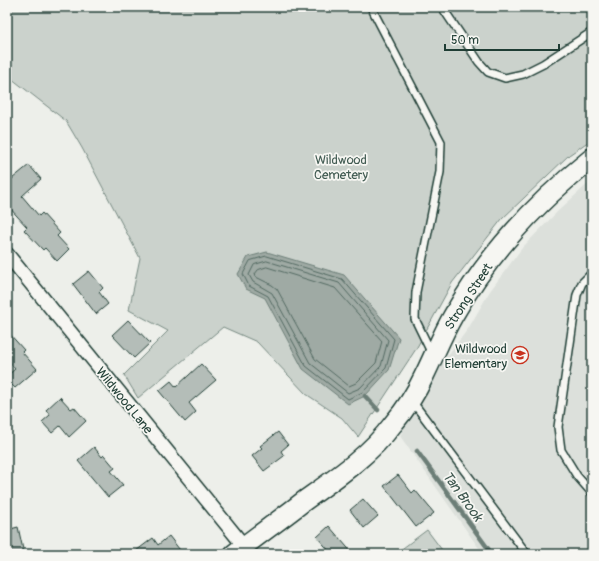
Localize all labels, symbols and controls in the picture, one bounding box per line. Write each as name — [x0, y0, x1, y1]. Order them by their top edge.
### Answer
scale bar — [445, 26, 559, 52]
text: 50 m — [451, 33, 479, 48]
park label: Wildwood Cemetery — [314, 152, 368, 183]
street label: Strong Street — [441, 260, 497, 333]
place label: Wildwood Elementary — [444, 341, 507, 372]
school or university icon: Wildwood Elementary — [510, 345, 530, 365]
street label: Wildwood Lane — [92, 364, 156, 438]
water label: Tan Brook — [439, 468, 487, 525]

